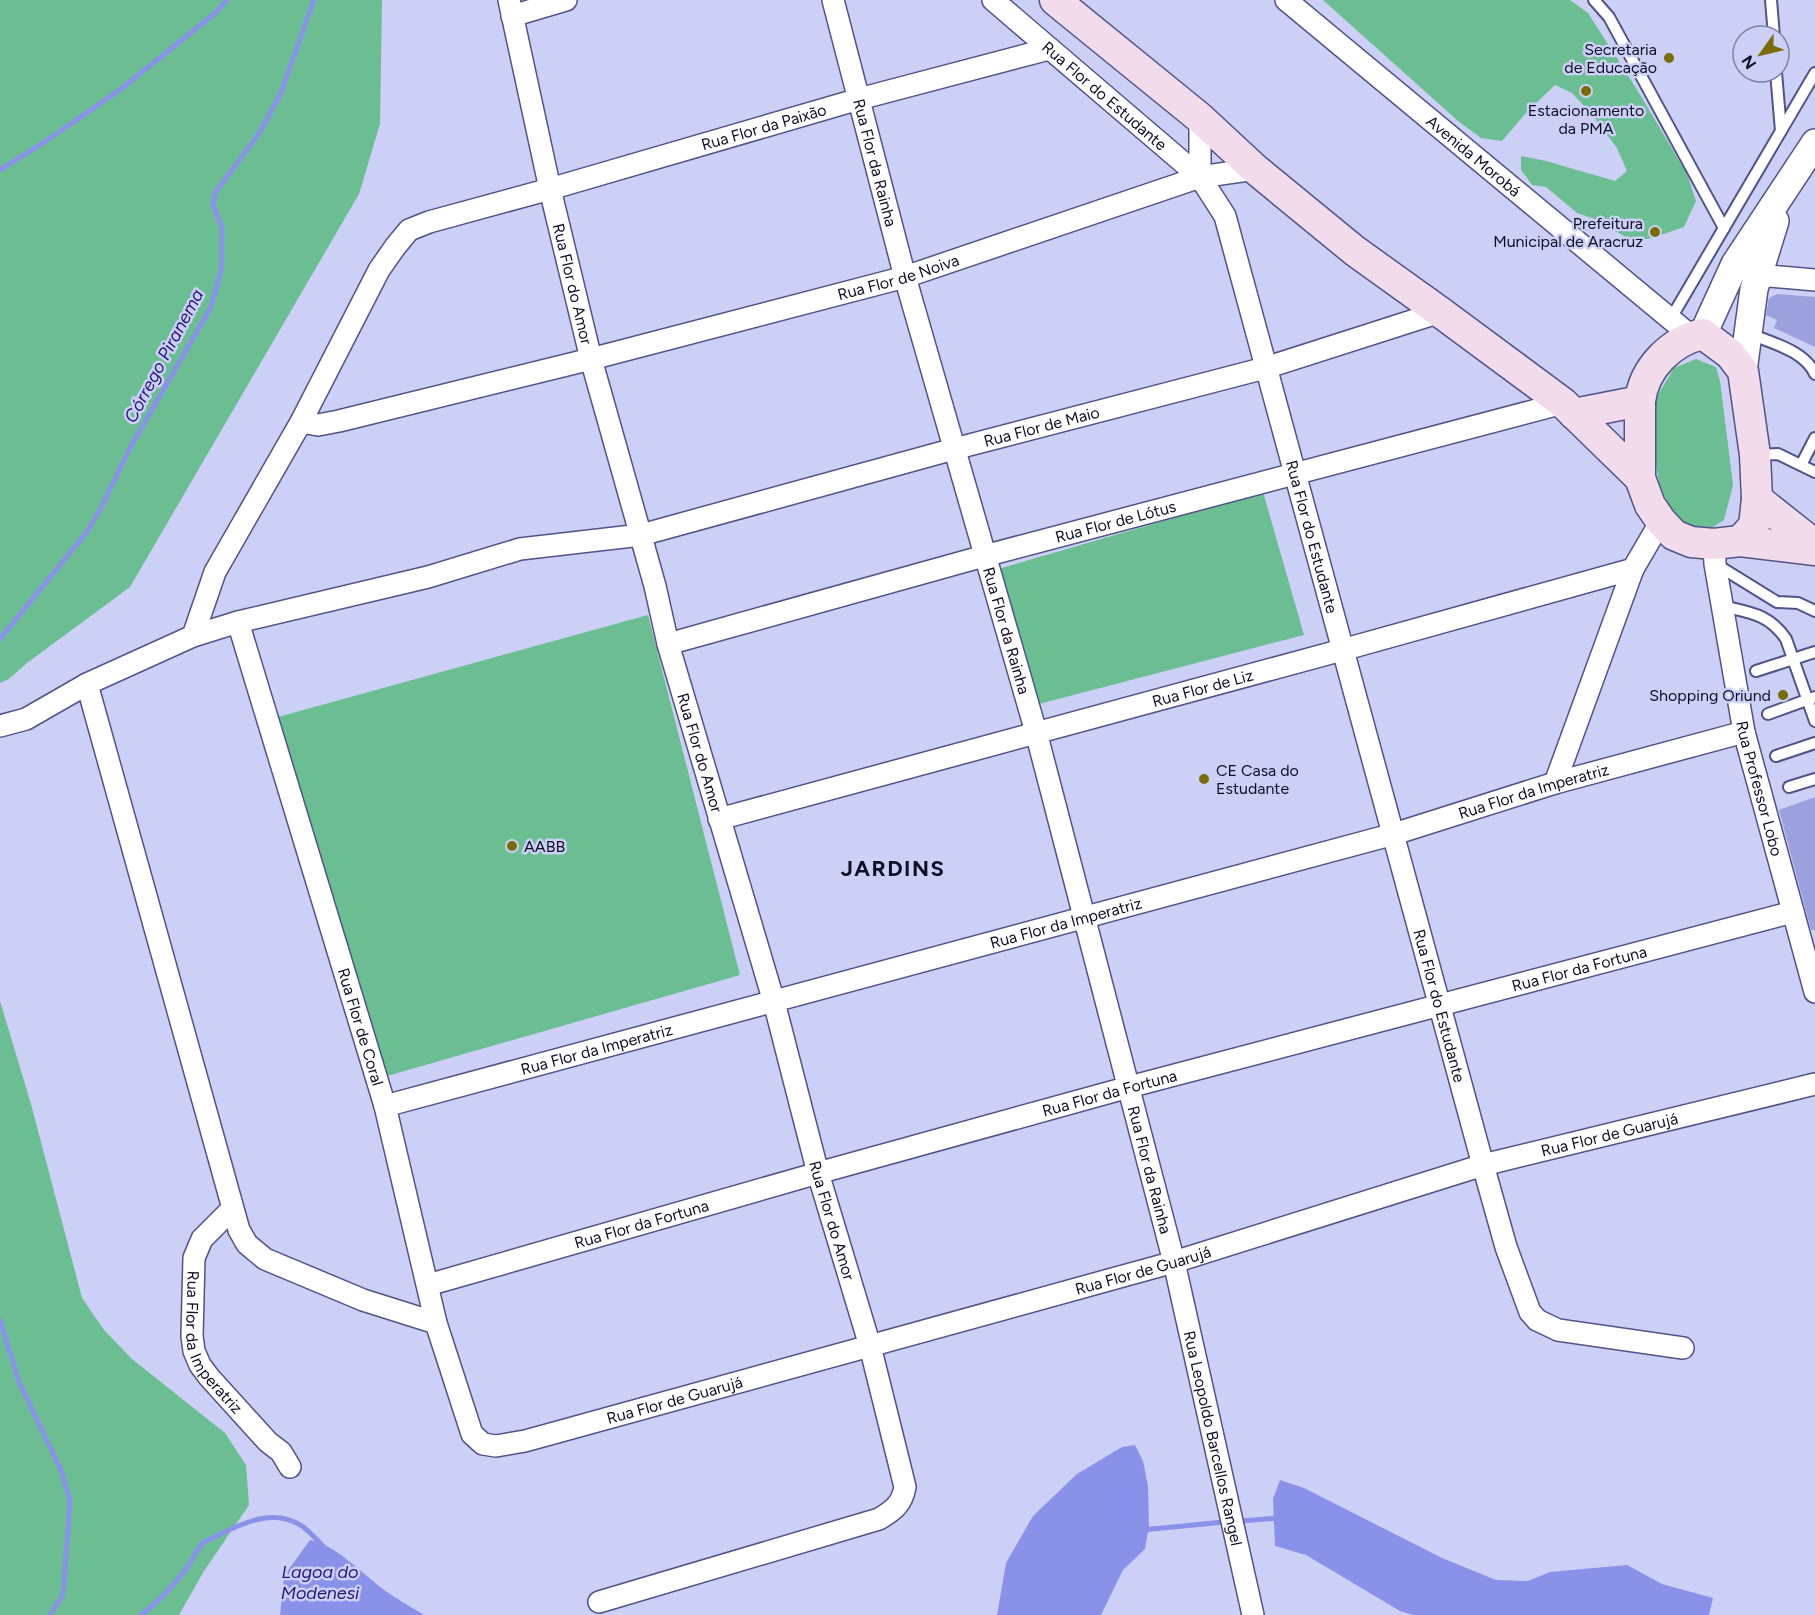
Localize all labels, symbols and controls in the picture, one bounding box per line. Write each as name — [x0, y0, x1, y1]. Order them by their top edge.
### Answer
north arrow — [1731, 24, 1791, 84]
street label: Rua Flor do Estudante — [1038, 37, 1171, 155]
place label: Secretaria de Educação — [1564, 40, 1657, 77]
marker: Secretaria de Educação — [1662, 51, 1676, 65]
text: N — [1738, 52, 1760, 73]
marker: Estacionamento da PMA — [1579, 84, 1593, 98]
street label: Rua Flor da Rainha — [849, 97, 901, 229]
street label: Rua Flor da Paixão — [699, 100, 829, 154]
place label: Estacionamento da PMA — [1528, 101, 1644, 138]
street label: Avenida Morobá — [1422, 112, 1524, 201]
place label: Prefeitura Municipal de Aracruz — [1493, 214, 1643, 251]
street label: Rua Flor do Amor — [549, 222, 596, 347]
marker: Prefeitura Municipal de Aracruz — [1648, 225, 1662, 239]
street label: Rua Flor de Noiva — [835, 250, 961, 304]
water label: Córrego Piranema — [120, 285, 209, 427]
street label: Rua Flor de Maio — [982, 403, 1102, 451]
street label: Rua Flor do Estudante — [1282, 458, 1342, 616]
street label: Rua Flor de Lótus — [1053, 497, 1178, 547]
street label: Rua Flor da Rainha — [979, 565, 1034, 696]
street label: Rua Flor de Liz — [1150, 666, 1255, 711]
place label: Shopping Oriund — [1649, 686, 1771, 705]
marker: Shopping Oriund — [1776, 688, 1790, 702]
street label: Rua Flor do Amor — [673, 691, 727, 816]
street label: Rua Professor Lobo — [1732, 719, 1786, 858]
street label: Rua Flor da Imperatriz — [1456, 760, 1611, 823]
place label: CE Casa do Estudante — [1216, 761, 1299, 798]
marker: CE Casa do Estudante — [1197, 772, 1211, 786]
place label: AABB — [524, 837, 565, 856]
marker: AABB — [505, 839, 519, 853]
district label: JARDINS — [841, 855, 945, 882]
street label: Rua Flor da Imperatriz — [988, 893, 1144, 953]
street label: Rua Flor do Estudante — [1409, 927, 1469, 1085]
street label: Rua Flor da Fortuna — [1510, 942, 1649, 996]
street label: Rua Flor de Coral — [334, 966, 387, 1088]
street label: Rua Flor da Imperatriz — [519, 1020, 675, 1079]
street label: Rua Flor da Fortuna — [1040, 1066, 1179, 1121]
street label: Rua Flor da Rainha — [1124, 1104, 1175, 1236]
street label: Rua Flor de Guarujá — [1539, 1109, 1680, 1161]
street label: Rua Flor do Amor — [805, 1159, 859, 1283]
street label: Rua Flor da Fortuna — [572, 1196, 711, 1253]
street label: Rua Flor de Guarujá — [1073, 1242, 1213, 1299]
street label: Rua Flor da Imperatriz — [182, 1271, 247, 1418]
street label: Rua Leopoldo Barcellos Rangel — [1180, 1329, 1246, 1548]
street label: Rua Flor de Guarujá — [605, 1372, 745, 1428]
water label: Lagoa do Modenesi — [281, 1561, 360, 1604]

